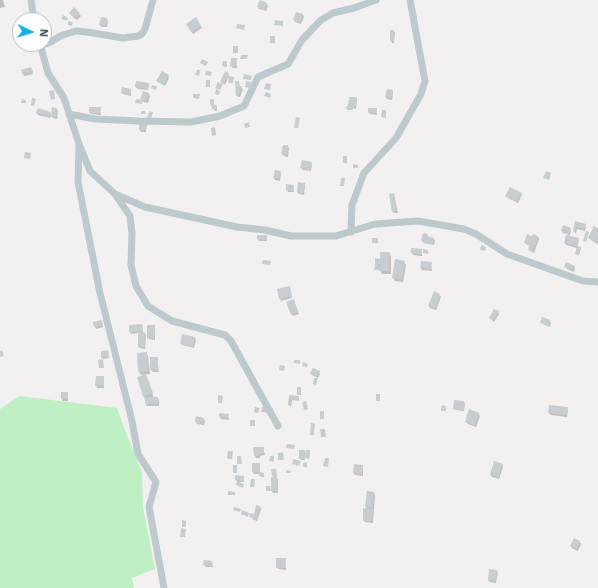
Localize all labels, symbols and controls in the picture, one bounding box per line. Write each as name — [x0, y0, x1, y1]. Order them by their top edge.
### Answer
north arrow — [12, 12, 52, 52]
text: N — [37, 28, 50, 37]

